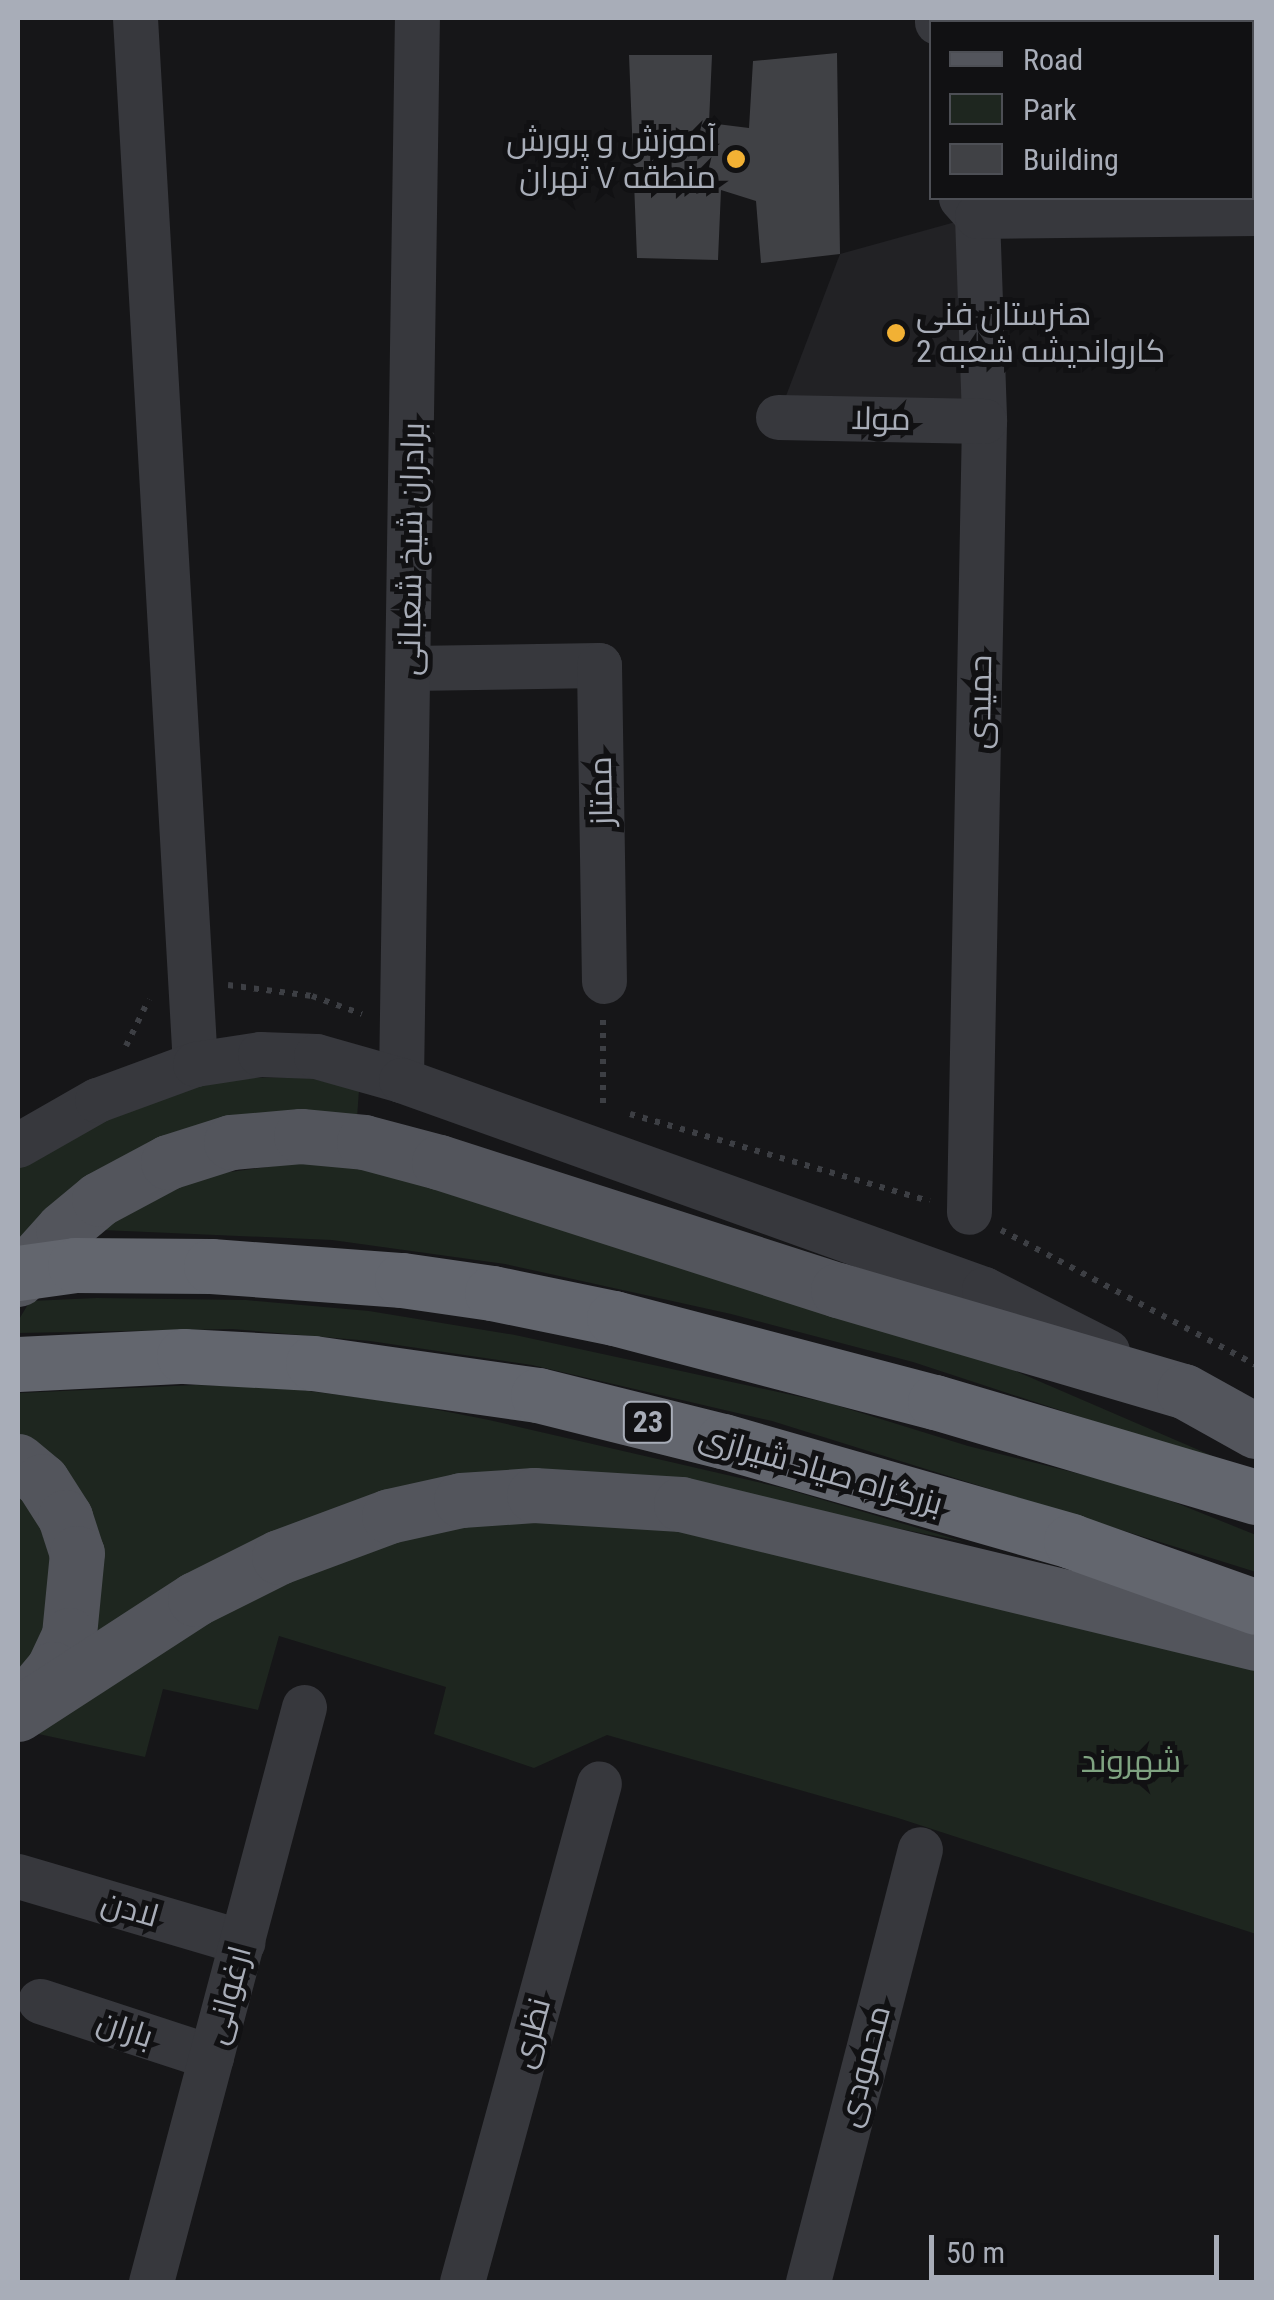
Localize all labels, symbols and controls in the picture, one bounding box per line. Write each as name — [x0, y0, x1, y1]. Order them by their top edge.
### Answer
legend — [929, 20, 1254, 200]
text: Road — [1023, 42, 1083, 77]
text: Park — [1023, 92, 1077, 127]
place label: آموزش و پرورش منطقه ۷ تهران — [506, 122, 716, 197]
text: Building — [1023, 142, 1119, 177]
marker: آموزش و پرورش منطقه ۷ تهران — [725, 148, 747, 170]
place label: هنرستان فنی کارواندیشه شعبه 2 — [916, 296, 1165, 371]
marker: هنرستان فنی کارواندیشه شعبه 2 — [885, 322, 907, 344]
street label: مولا — [851, 399, 911, 439]
street label: برادران شیخ شعبانی — [390, 422, 432, 676]
street label: حمیدی — [960, 654, 1000, 750]
street label: ممتاز — [581, 756, 621, 826]
road number: 23 — [620, 1397, 676, 1447]
street label: بزرگراه صیاد شیرازی — [695, 1417, 947, 1523]
park label: شهروند — [1081, 1742, 1181, 1780]
street label: لادن — [97, 1883, 163, 1935]
street label: ارغوانی — [197, 1942, 259, 2048]
street label: نظری — [503, 1994, 559, 2072]
street label: محمودی — [829, 2001, 899, 2131]
street label: باران — [92, 2002, 158, 2056]
scale bar — [934, 2215, 1224, 2277]
text: 50 m — [946, 2235, 1005, 2270]

